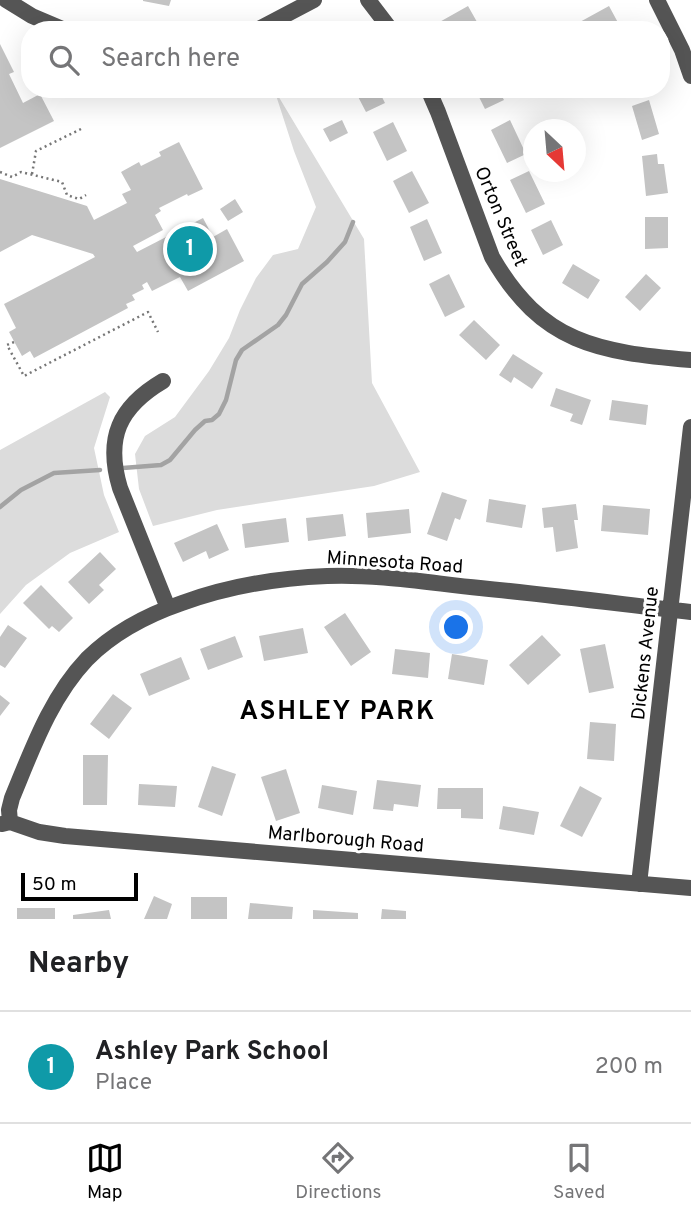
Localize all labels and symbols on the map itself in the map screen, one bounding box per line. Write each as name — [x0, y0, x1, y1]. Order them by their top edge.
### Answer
north arrow — [523, 119, 586, 182]
street label: Orton Street — [468, 163, 532, 271]
pin: 1 — [167, 223, 213, 275]
street label: Minnesota Road — [326, 546, 464, 580]
street label: Dickens Avenue — [627, 585, 665, 721]
your location — [439, 610, 473, 644]
district label: ASHLEY PARK — [239, 696, 437, 729]
street label: Marlborough Road — [267, 821, 425, 859]
scale bar — [21, 870, 138, 902]

